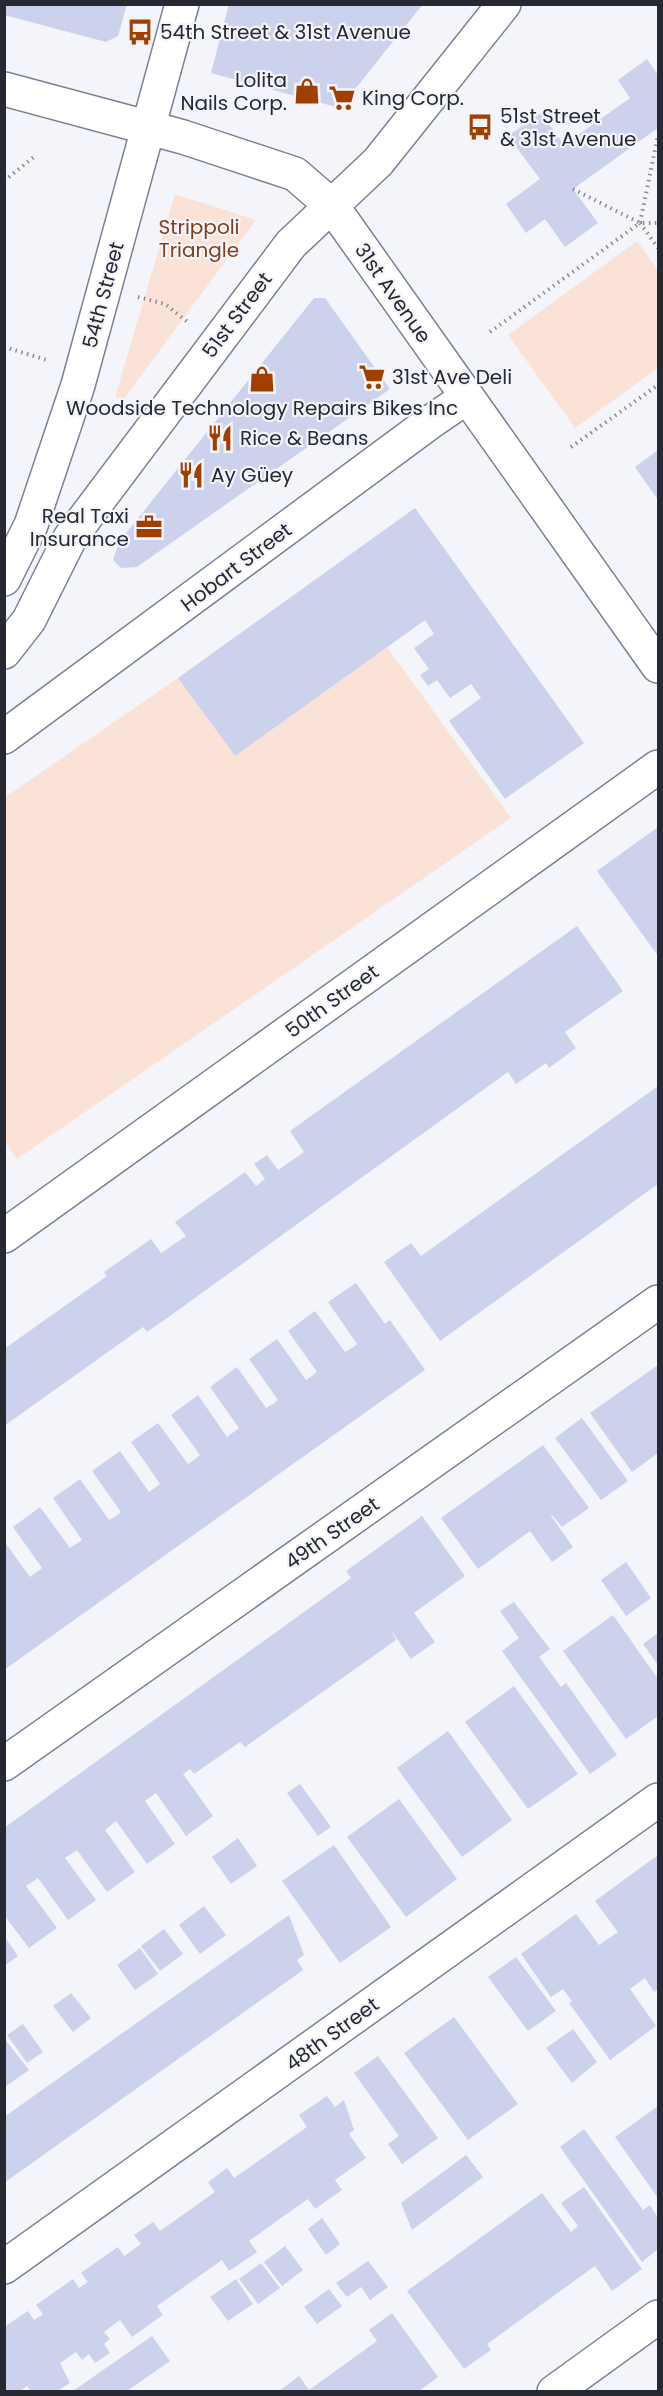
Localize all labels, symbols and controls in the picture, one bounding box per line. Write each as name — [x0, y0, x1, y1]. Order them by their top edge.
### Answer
bus stop icon: 54th Street & 31st Avenue — [125, 17, 155, 47]
place label: 54th Street & 31st Avenue — [160, 18, 411, 46]
place label: Lolita Nails Corp. — [180, 66, 287, 117]
shop icon: Lolita Nails Corp. — [292, 76, 322, 106]
supermarket icon: King Corp. — [327, 83, 357, 113]
place label: King Corp. — [362, 84, 464, 112]
place label: 51st Street & 31st Avenue — [500, 102, 636, 153]
bus stop icon: 51st Street & 31st Avenue — [465, 112, 495, 142]
park label: Strippoli Triangle — [158, 213, 240, 264]
street label: 31st Avenue — [348, 237, 438, 349]
street label: 54th Street — [75, 239, 131, 351]
street label: 51st Street — [196, 266, 278, 364]
supermarket icon: 31st Ave Deli — [357, 362, 387, 392]
place label: 31st Ave Deli — [392, 363, 512, 391]
shop icon: Woodside Technology Repairs Bikes Inc — [247, 364, 277, 394]
place label: Woodside Technology Repairs Bikes Inc — [66, 394, 458, 422]
restaurant icon: Rice & Beans — [205, 423, 235, 453]
place label: Rice & Beans — [240, 424, 369, 452]
restaurant icon: Ay Güey — [176, 460, 206, 490]
place label: Ay Güey — [211, 461, 293, 489]
place label: Real Taxi Insurance — [30, 502, 129, 553]
office icon: Real Taxi Insurance — [134, 512, 164, 542]
street label: Hobart Street — [175, 516, 297, 618]
street label: 50th Street — [280, 958, 384, 1044]
street label: 49th Street — [279, 1490, 385, 1576]
street label: 48th Street — [280, 1991, 384, 2077]

